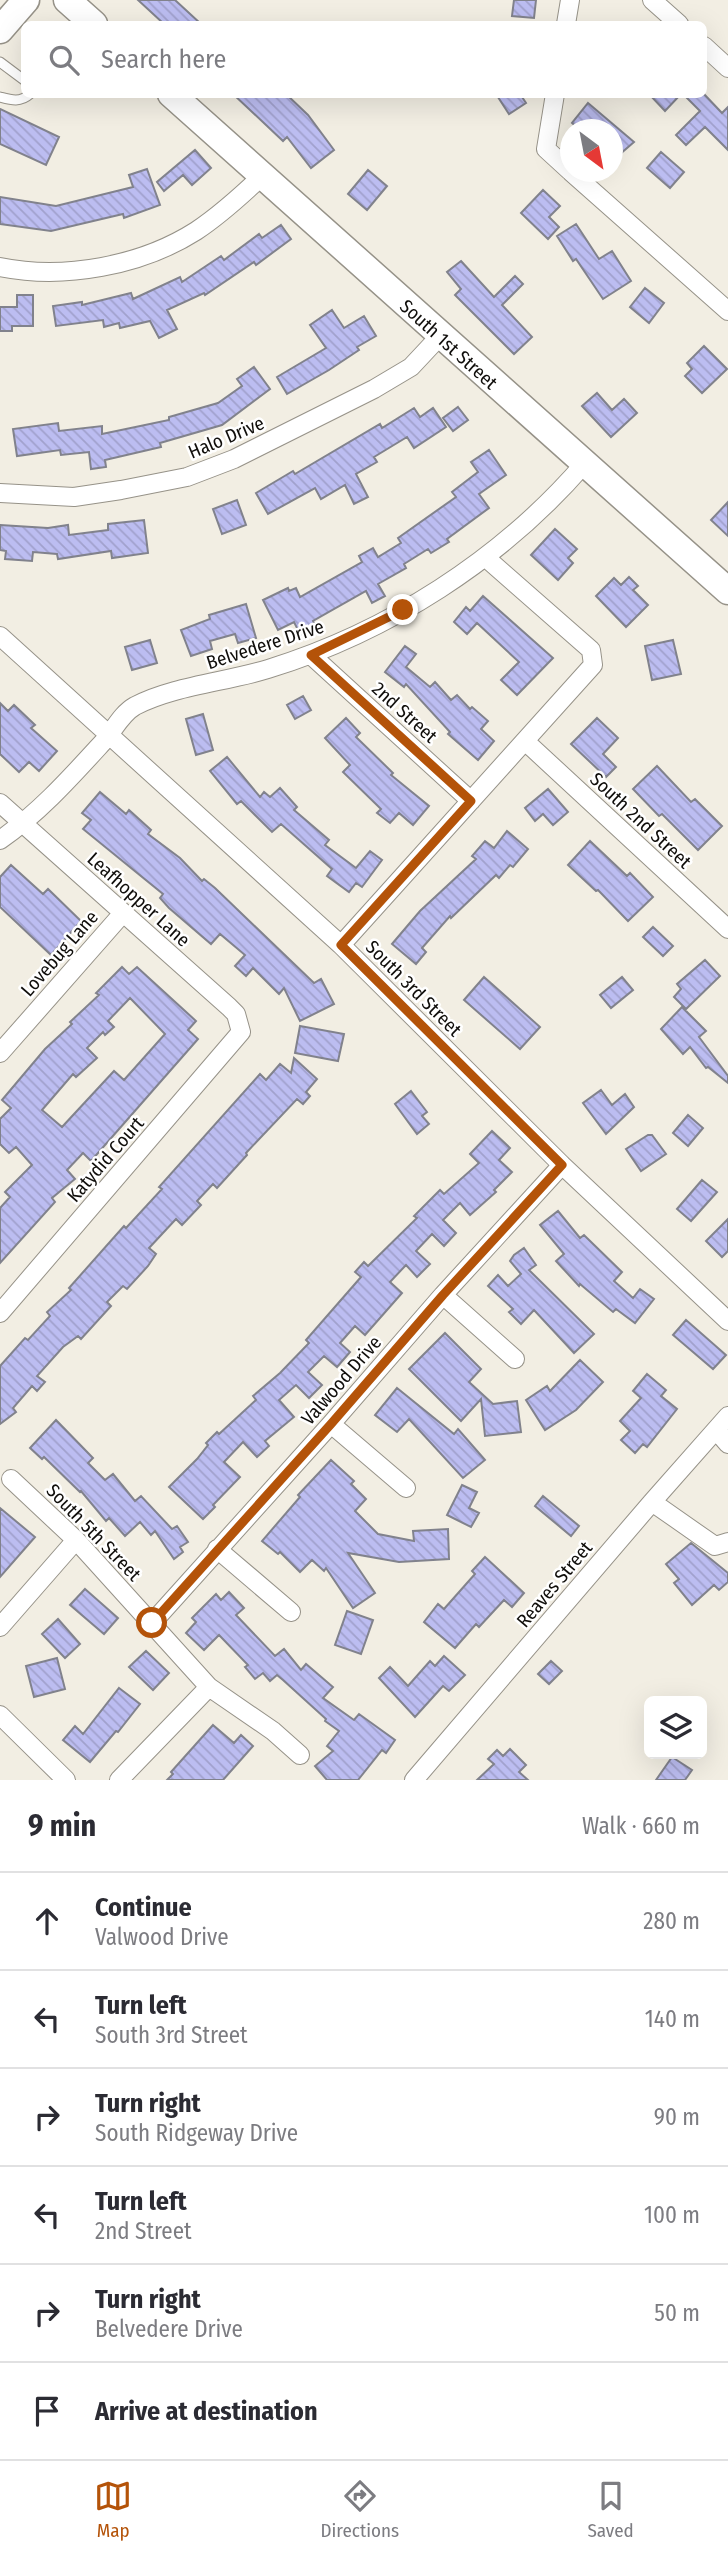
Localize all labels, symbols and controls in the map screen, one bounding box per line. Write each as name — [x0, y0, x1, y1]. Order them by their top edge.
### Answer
search box — [21, 21, 707, 98]
icon: search — [45, 41, 83, 79]
text: Search here — [101, 44, 226, 75]
north arrow — [560, 119, 623, 182]
street label: South 1st Street — [395, 295, 503, 395]
street label: Halo Drive — [185, 411, 268, 464]
route end — [387, 594, 418, 625]
street label: Belvedere Drive — [204, 615, 327, 674]
street label: 2nd Street — [367, 677, 443, 748]
street label: South 2nd Street — [585, 768, 697, 874]
street label: Leafhopper Lane — [83, 847, 195, 951]
street label: Lovebug Lane — [16, 906, 103, 1001]
street label: South 3rd Street — [361, 936, 467, 1042]
street label: Katydid Court — [62, 1111, 149, 1207]
street label: Valwood Drive — [296, 1331, 386, 1430]
street label: South 5th Street — [42, 1479, 146, 1586]
street label: Reaves Street — [512, 1536, 598, 1632]
route start — [136, 1607, 167, 1638]
map controls — [644, 1696, 707, 1759]
button: layers — [644, 1696, 707, 1759]
text: 9 min — [28, 1808, 96, 1844]
text: Walk · 660 m — [582, 1812, 700, 1840]
text: Continue — [95, 1892, 192, 1923]
icon: ahead — [28, 1902, 66, 1940]
text: 280 m — [643, 1907, 700, 1935]
text: Valwood Drive — [95, 1923, 229, 1951]
text: Turn left — [95, 1990, 187, 2021]
icon: left — [28, 2000, 66, 2038]
text: 140 m — [645, 2005, 700, 2033]
text: South 3rd Street — [95, 2021, 248, 2049]
text: Turn right — [95, 2088, 201, 2119]
icon: right — [28, 2098, 66, 2136]
text: 90 m — [654, 2103, 700, 2131]
text: South Ridgeway Drive — [95, 2119, 298, 2147]
text: Turn left — [95, 2186, 187, 2217]
icon: left — [28, 2196, 66, 2234]
text: 100 m — [644, 2201, 700, 2229]
text: 2nd Street — [95, 2217, 192, 2245]
text: Turn right — [95, 2284, 201, 2315]
icon: right — [28, 2294, 66, 2332]
text: 50 m — [654, 2299, 700, 2327]
text: Belvedere Drive — [95, 2315, 243, 2343]
icon: arrive — [28, 2392, 66, 2430]
text: Arrive at destination — [95, 2396, 318, 2427]
tab: Map — [94, 2477, 132, 2542]
tab: Directions — [320, 2477, 399, 2542]
tab: Saved — [587, 2477, 634, 2542]

